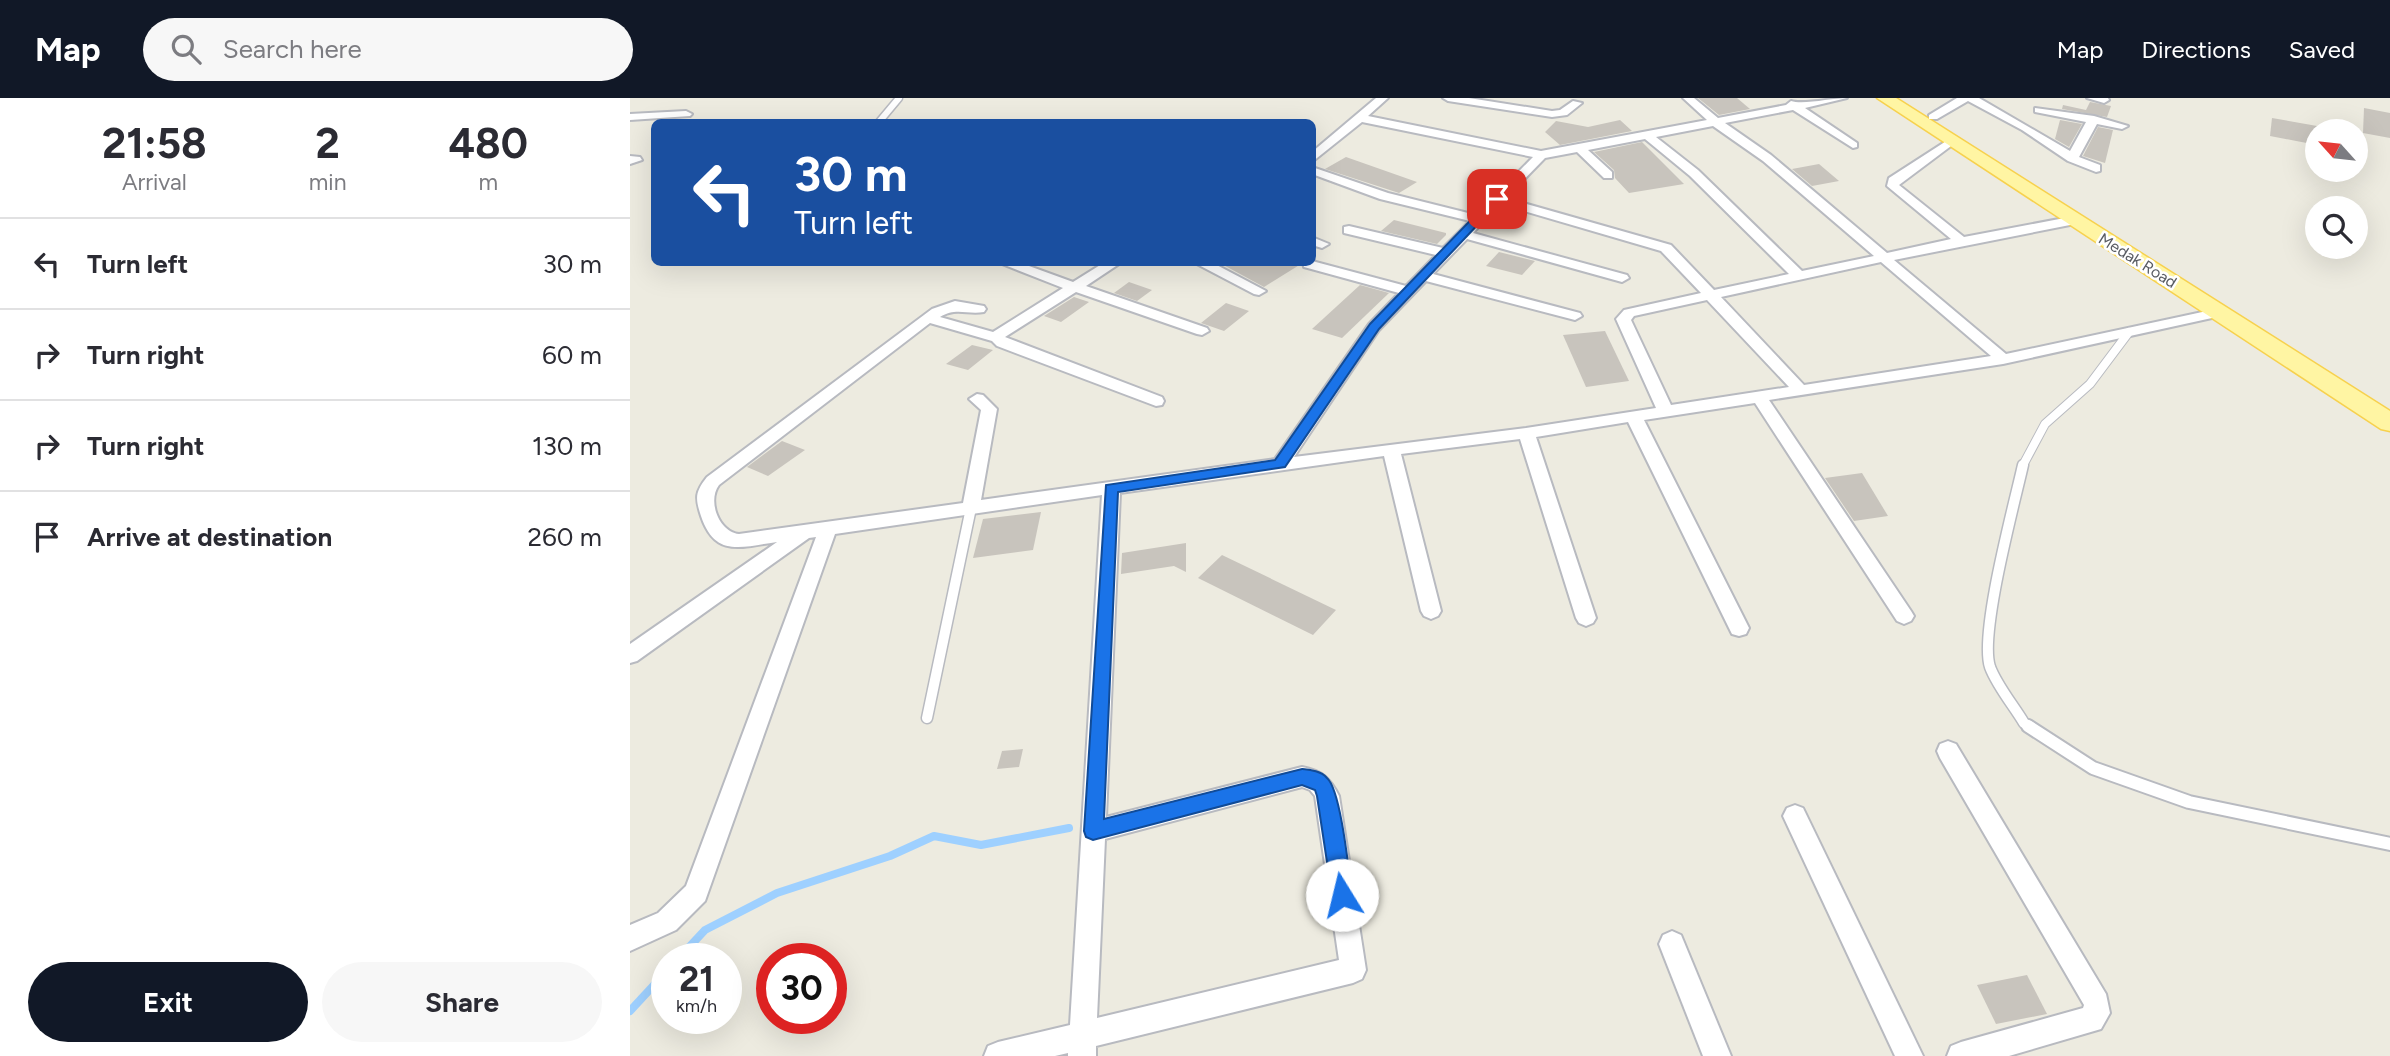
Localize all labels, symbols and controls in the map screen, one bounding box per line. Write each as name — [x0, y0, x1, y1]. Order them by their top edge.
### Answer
search box — [143, 18, 633, 81]
text: Map — [35, 30, 101, 69]
icon: search — [167, 30, 205, 68]
text: Search here — [223, 33, 362, 65]
text: Map — [2057, 35, 2103, 64]
text: Directions — [2141, 35, 2251, 64]
text: Saved — [2289, 35, 2355, 64]
text: 21:58 — [102, 118, 207, 169]
text: 2 — [315, 118, 340, 169]
text: 480 — [449, 118, 528, 169]
north arrow — [2305, 119, 2368, 182]
map controls — [2305, 119, 2368, 259]
text: 30 m — [794, 144, 907, 203]
icon: left — [679, 147, 770, 238]
text: Arrival — [122, 168, 187, 196]
text: min — [309, 168, 347, 196]
text: m — [478, 168, 498, 196]
pin — [1467, 169, 1527, 229]
icon: arrive — [1478, 180, 1516, 218]
button: search — [2305, 196, 2368, 259]
text: Turn left — [794, 204, 913, 242]
street label: Medak Road — [2095, 229, 2180, 292]
icon: left — [28, 245, 66, 283]
text: Turn left — [87, 248, 188, 280]
text: 30 m — [543, 248, 602, 280]
icon: right — [28, 336, 66, 374]
text: Turn right — [87, 339, 204, 371]
text: 60 m — [542, 339, 602, 371]
icon: right — [28, 427, 66, 465]
text: Turn right — [87, 430, 204, 462]
text: 130 m — [532, 430, 602, 462]
icon: arrive — [28, 518, 66, 556]
text: Arrive at destination — [87, 521, 332, 553]
text: 260 m — [528, 521, 602, 553]
position arrow — [1305, 858, 1379, 932]
speed limit sign: 30 — [756, 943, 847, 1034]
text: 21 — [679, 958, 714, 1000]
button: Exit — [28, 962, 308, 1042]
button: Share — [322, 962, 602, 1042]
text: km/h — [676, 995, 717, 1017]

